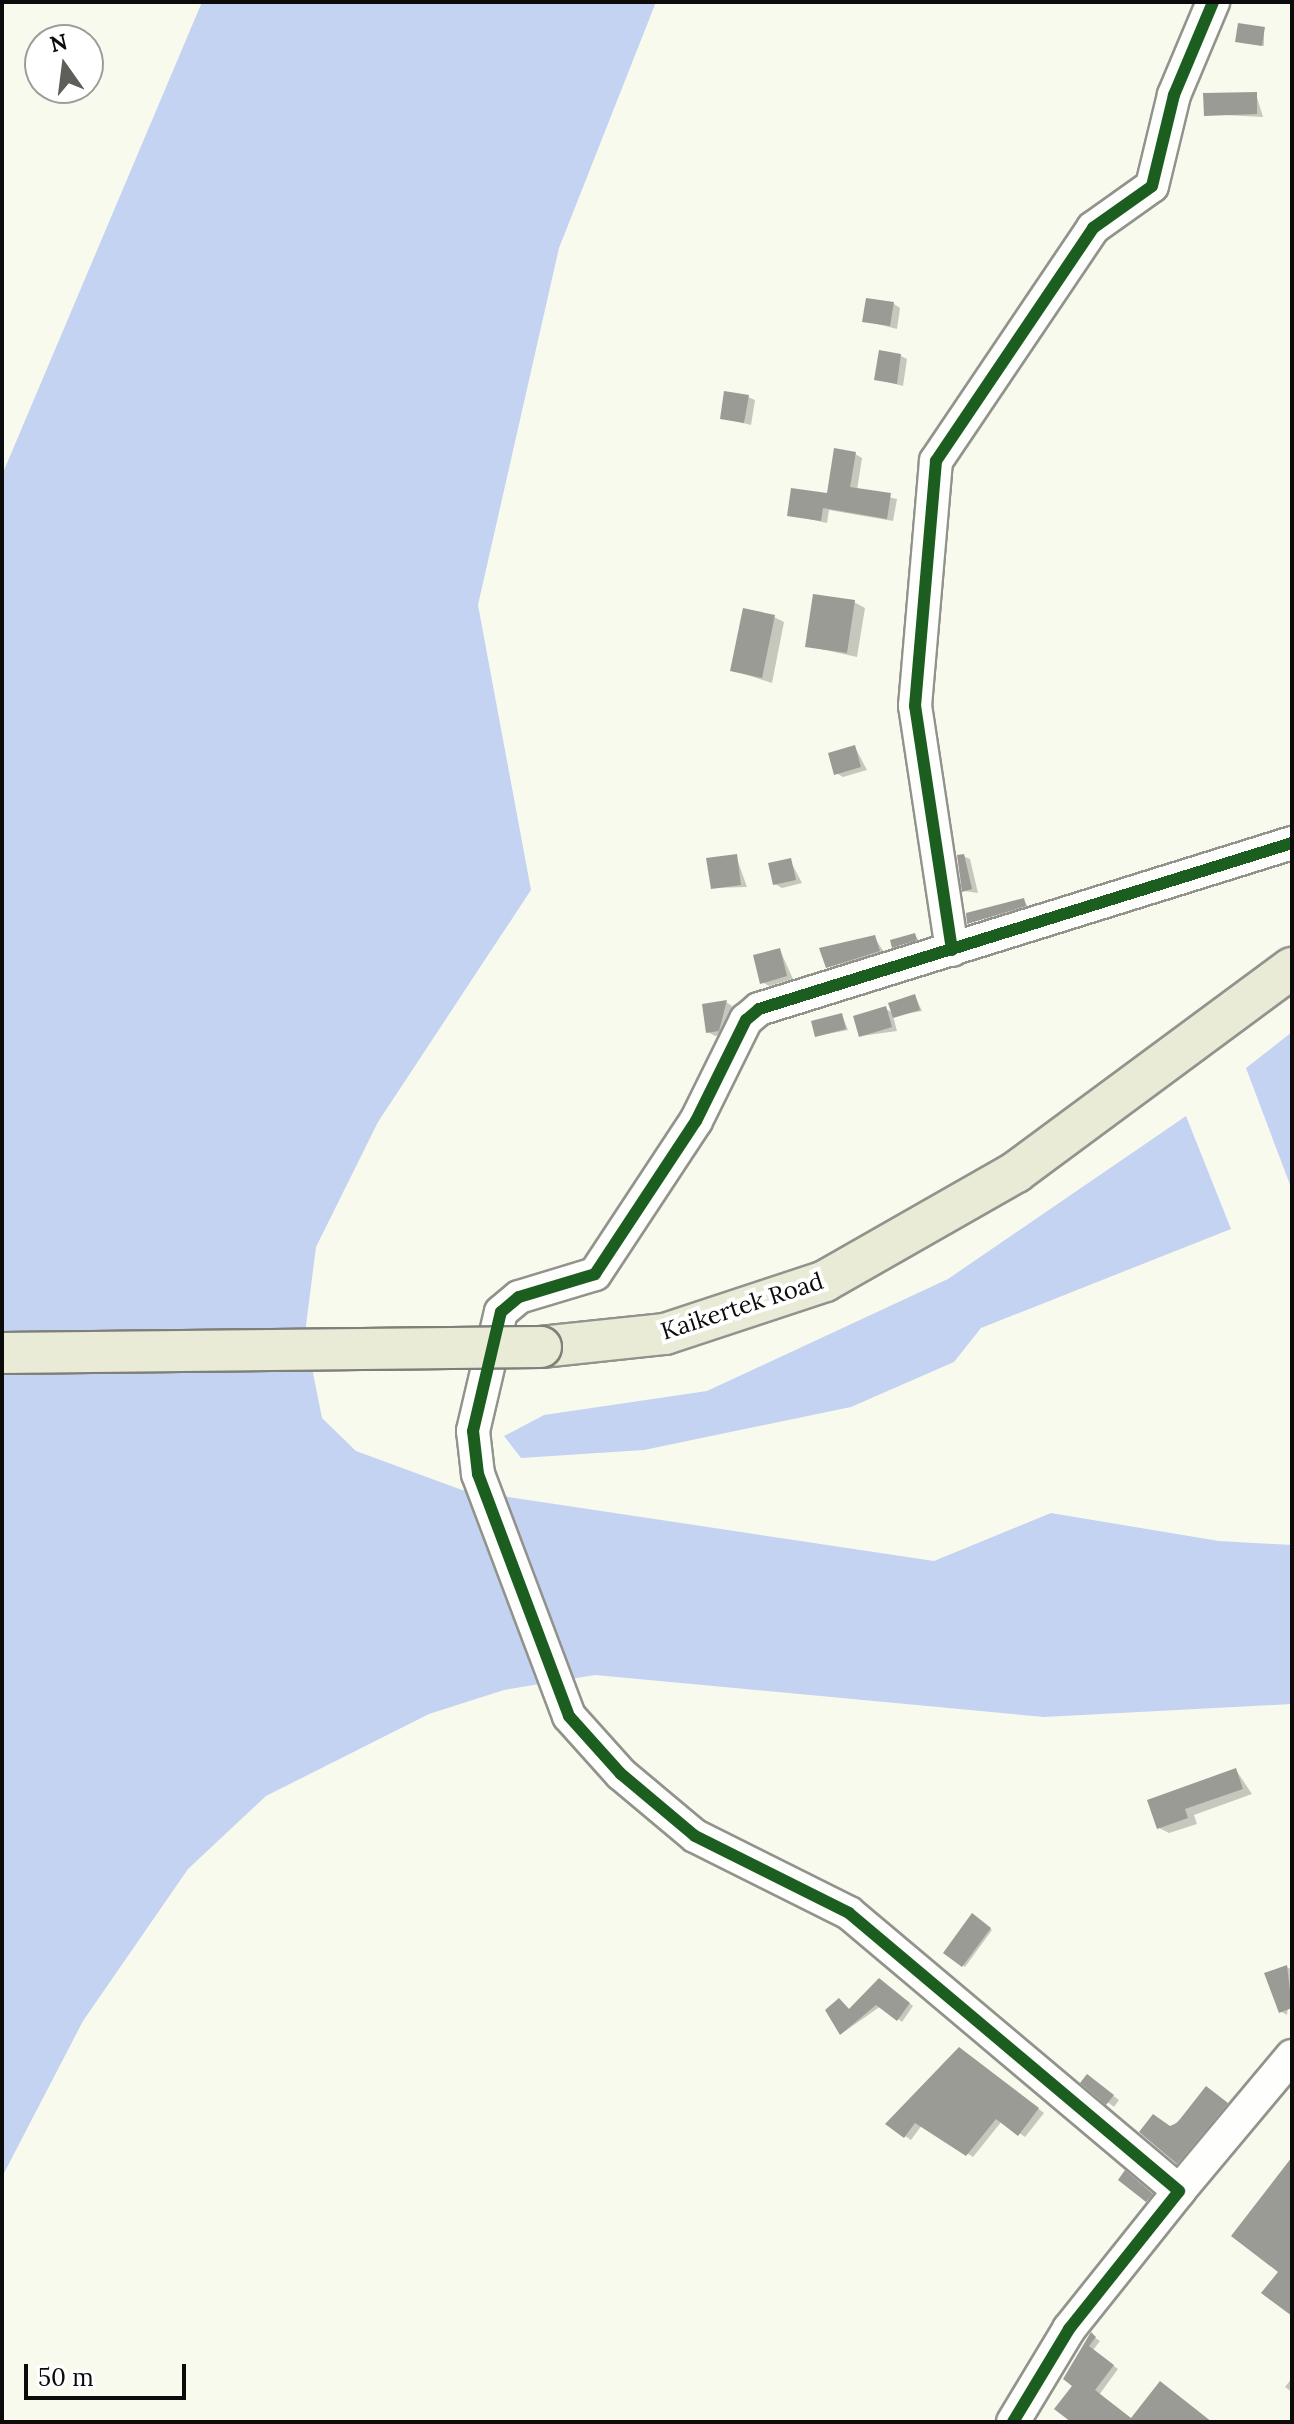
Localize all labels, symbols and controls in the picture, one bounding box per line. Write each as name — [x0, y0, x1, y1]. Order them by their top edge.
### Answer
north arrow — [24, 24, 104, 104]
text: N — [47, 27, 70, 58]
street label: Kaikertek Road — [657, 1266, 827, 1346]
scale bar — [28, 2348, 190, 2398]
text: 50 m — [38, 2362, 94, 2393]

